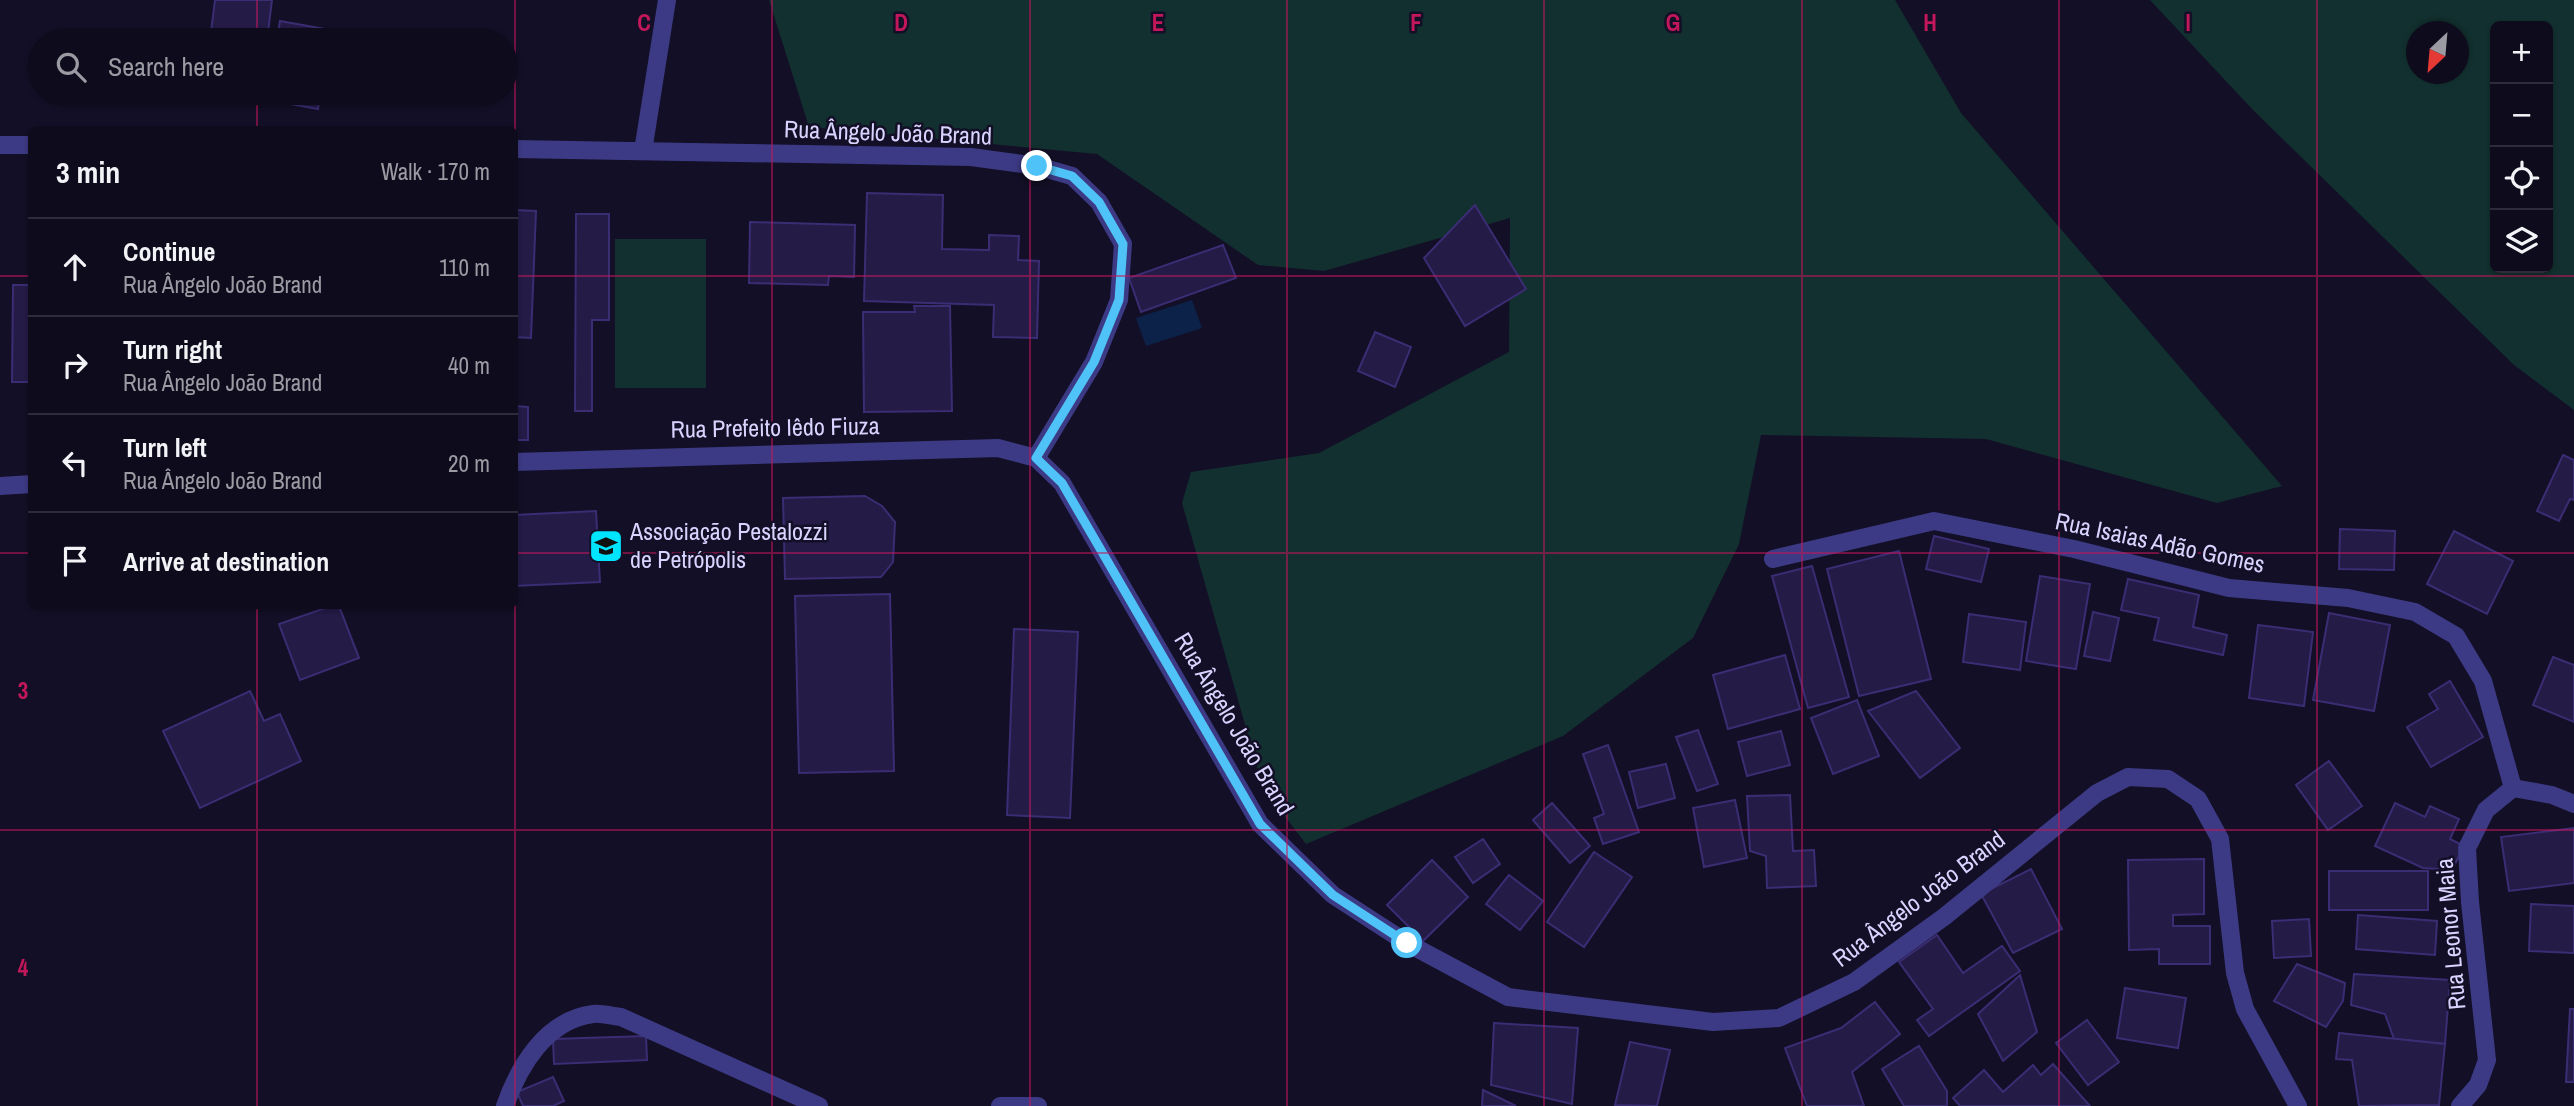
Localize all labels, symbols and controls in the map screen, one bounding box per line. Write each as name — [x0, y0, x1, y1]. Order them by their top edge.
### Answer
text: C — [637, 7, 651, 38]
text: D — [894, 7, 908, 38]
text: E — [1152, 7, 1164, 38]
text: F — [1410, 7, 1422, 38]
text: G — [1666, 7, 1680, 38]
text: H — [1923, 7, 1937, 38]
text: I — [2185, 7, 2191, 38]
north arrow — [2406, 21, 2469, 84]
map controls — [2490, 21, 2553, 273]
button: + — [2490, 21, 2553, 84]
search box — [28, 28, 518, 105]
icon: search — [52, 48, 90, 86]
text: Search here — [108, 49, 224, 84]
button: − — [2490, 84, 2553, 147]
street label: Rua Ângelo João Brand — [784, 112, 992, 152]
button: locate — [2490, 147, 2553, 210]
route end — [1021, 150, 1052, 181]
text: 3 min — [56, 152, 120, 192]
text: Walk · 170 m — [381, 156, 490, 187]
button: layers — [2490, 210, 2553, 273]
text: Continue — [123, 234, 215, 269]
icon: ahead — [56, 248, 94, 286]
text: 110 m — [439, 252, 490, 283]
text: Rua Ângelo João Brand — [123, 269, 322, 300]
text: Turn right — [123, 332, 222, 367]
icon: right — [56, 346, 94, 384]
text: 40 m — [448, 350, 490, 381]
text: Rua Ângelo João Brand — [123, 367, 322, 398]
street label: Rua Prefeito Iêdo Fiuza — [670, 409, 880, 445]
text: Turn left — [123, 430, 207, 465]
icon: left — [56, 444, 94, 482]
text: 20 m — [448, 448, 490, 479]
text: Rua Ângelo João Brand — [123, 465, 322, 496]
street label: Rua Isaias Adão Gomes — [2053, 504, 2268, 580]
place label: Associação Pestalozzi de Petrópolis — [629, 515, 828, 575]
school or university icon: Associação Pestalozzi de Petrópolis — [587, 527, 625, 565]
icon: arrive — [56, 542, 94, 580]
text: Arrive at destination — [123, 544, 329, 579]
street label: Rua Ângelo João Brand — [1168, 626, 1302, 821]
text: 3 — [18, 675, 28, 706]
street label: Rua Ângelo João Brand — [1826, 823, 2011, 974]
street label: Rua Leonor Maia — [2427, 857, 2473, 1011]
route start — [1391, 927, 1422, 958]
text: 4 — [18, 952, 29, 983]

